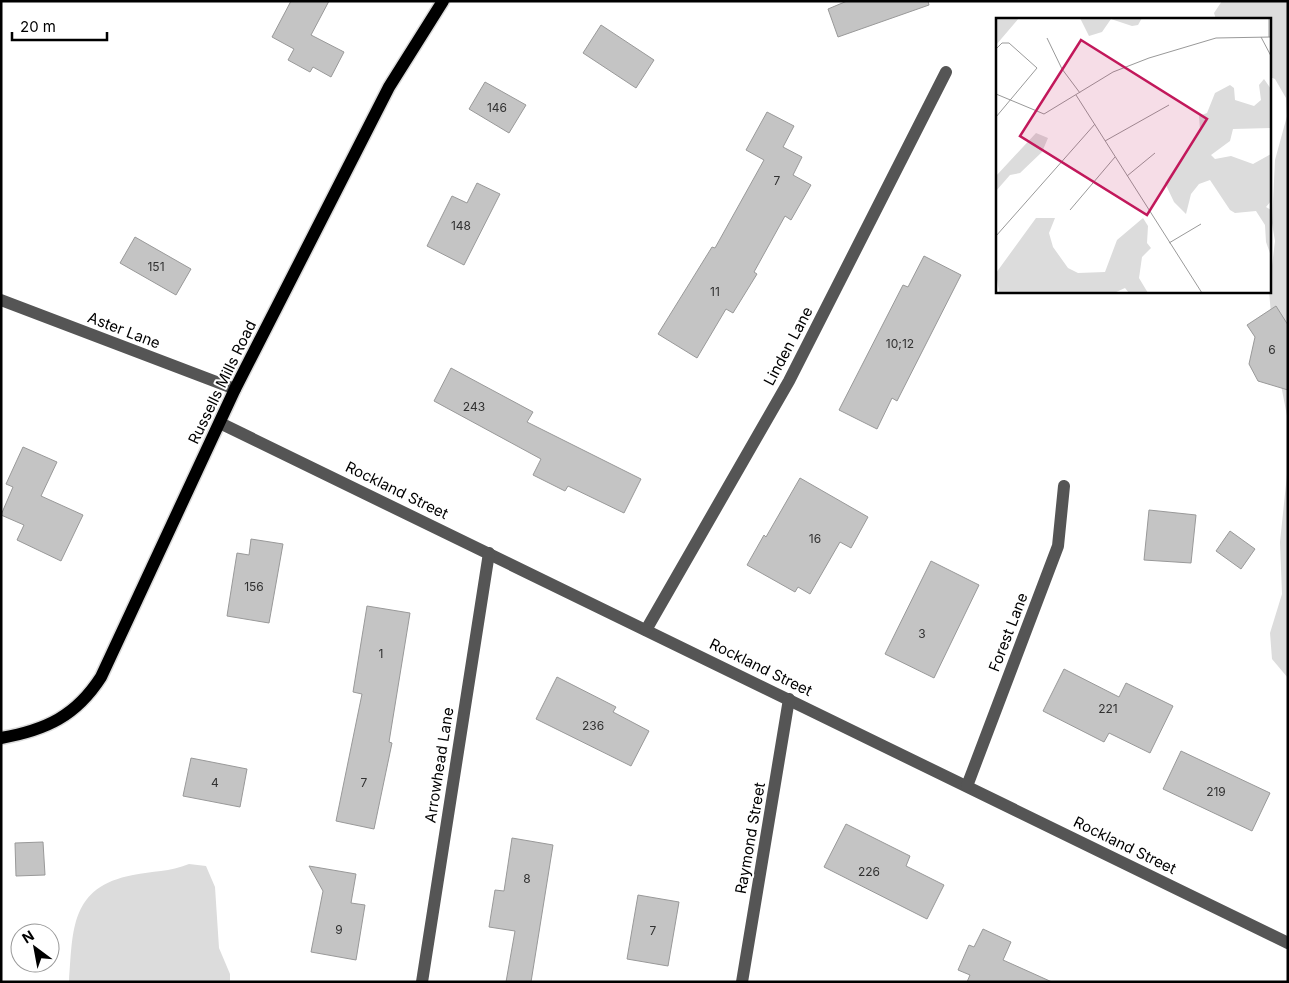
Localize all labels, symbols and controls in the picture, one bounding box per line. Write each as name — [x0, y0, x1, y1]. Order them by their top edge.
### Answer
scale bar — [12, 10, 108, 42]
text: 20 m — [20, 17, 56, 36]
inset map — [996, 18, 1272, 292]
house number: 146 — [487, 100, 507, 115]
house number: 7 — [774, 173, 781, 188]
house number: 148 — [451, 218, 471, 233]
house number: 151 — [147, 259, 165, 274]
house number: 11 — [710, 284, 720, 299]
street label: Linden Lane — [759, 303, 817, 389]
street label: Aster Lane — [85, 307, 163, 353]
street label: Russells Mills Road — [184, 317, 260, 447]
house number: 10;12 — [886, 336, 914, 351]
house number: 6 — [1268, 342, 1276, 357]
house number: 243 — [463, 399, 485, 414]
street label: Rockland Street — [343, 457, 452, 523]
house number: 16 — [809, 531, 821, 546]
house number: 156 — [244, 579, 264, 594]
street label: Forest Lane — [984, 590, 1032, 674]
house number: 3 — [918, 626, 926, 641]
street label: Rockland Street — [707, 634, 816, 700]
house number: 1 — [379, 646, 383, 661]
house number: 221 — [1098, 701, 1118, 716]
street label: Arrowhead Lane — [420, 706, 458, 824]
house number: 236 — [582, 718, 604, 733]
house number: 4 — [211, 775, 219, 790]
house number: 7 — [361, 775, 368, 790]
street label: Raymond Street — [731, 781, 769, 895]
house number: 219 — [1206, 784, 1226, 799]
street label: Rockland Street — [1071, 812, 1180, 878]
house number: 226 — [858, 864, 880, 879]
house number: 8 — [523, 871, 531, 886]
house number: 9 — [335, 922, 343, 937]
north arrow — [10, 923, 60, 973]
house number: 7 — [650, 923, 657, 938]
text: N — [19, 927, 37, 947]

